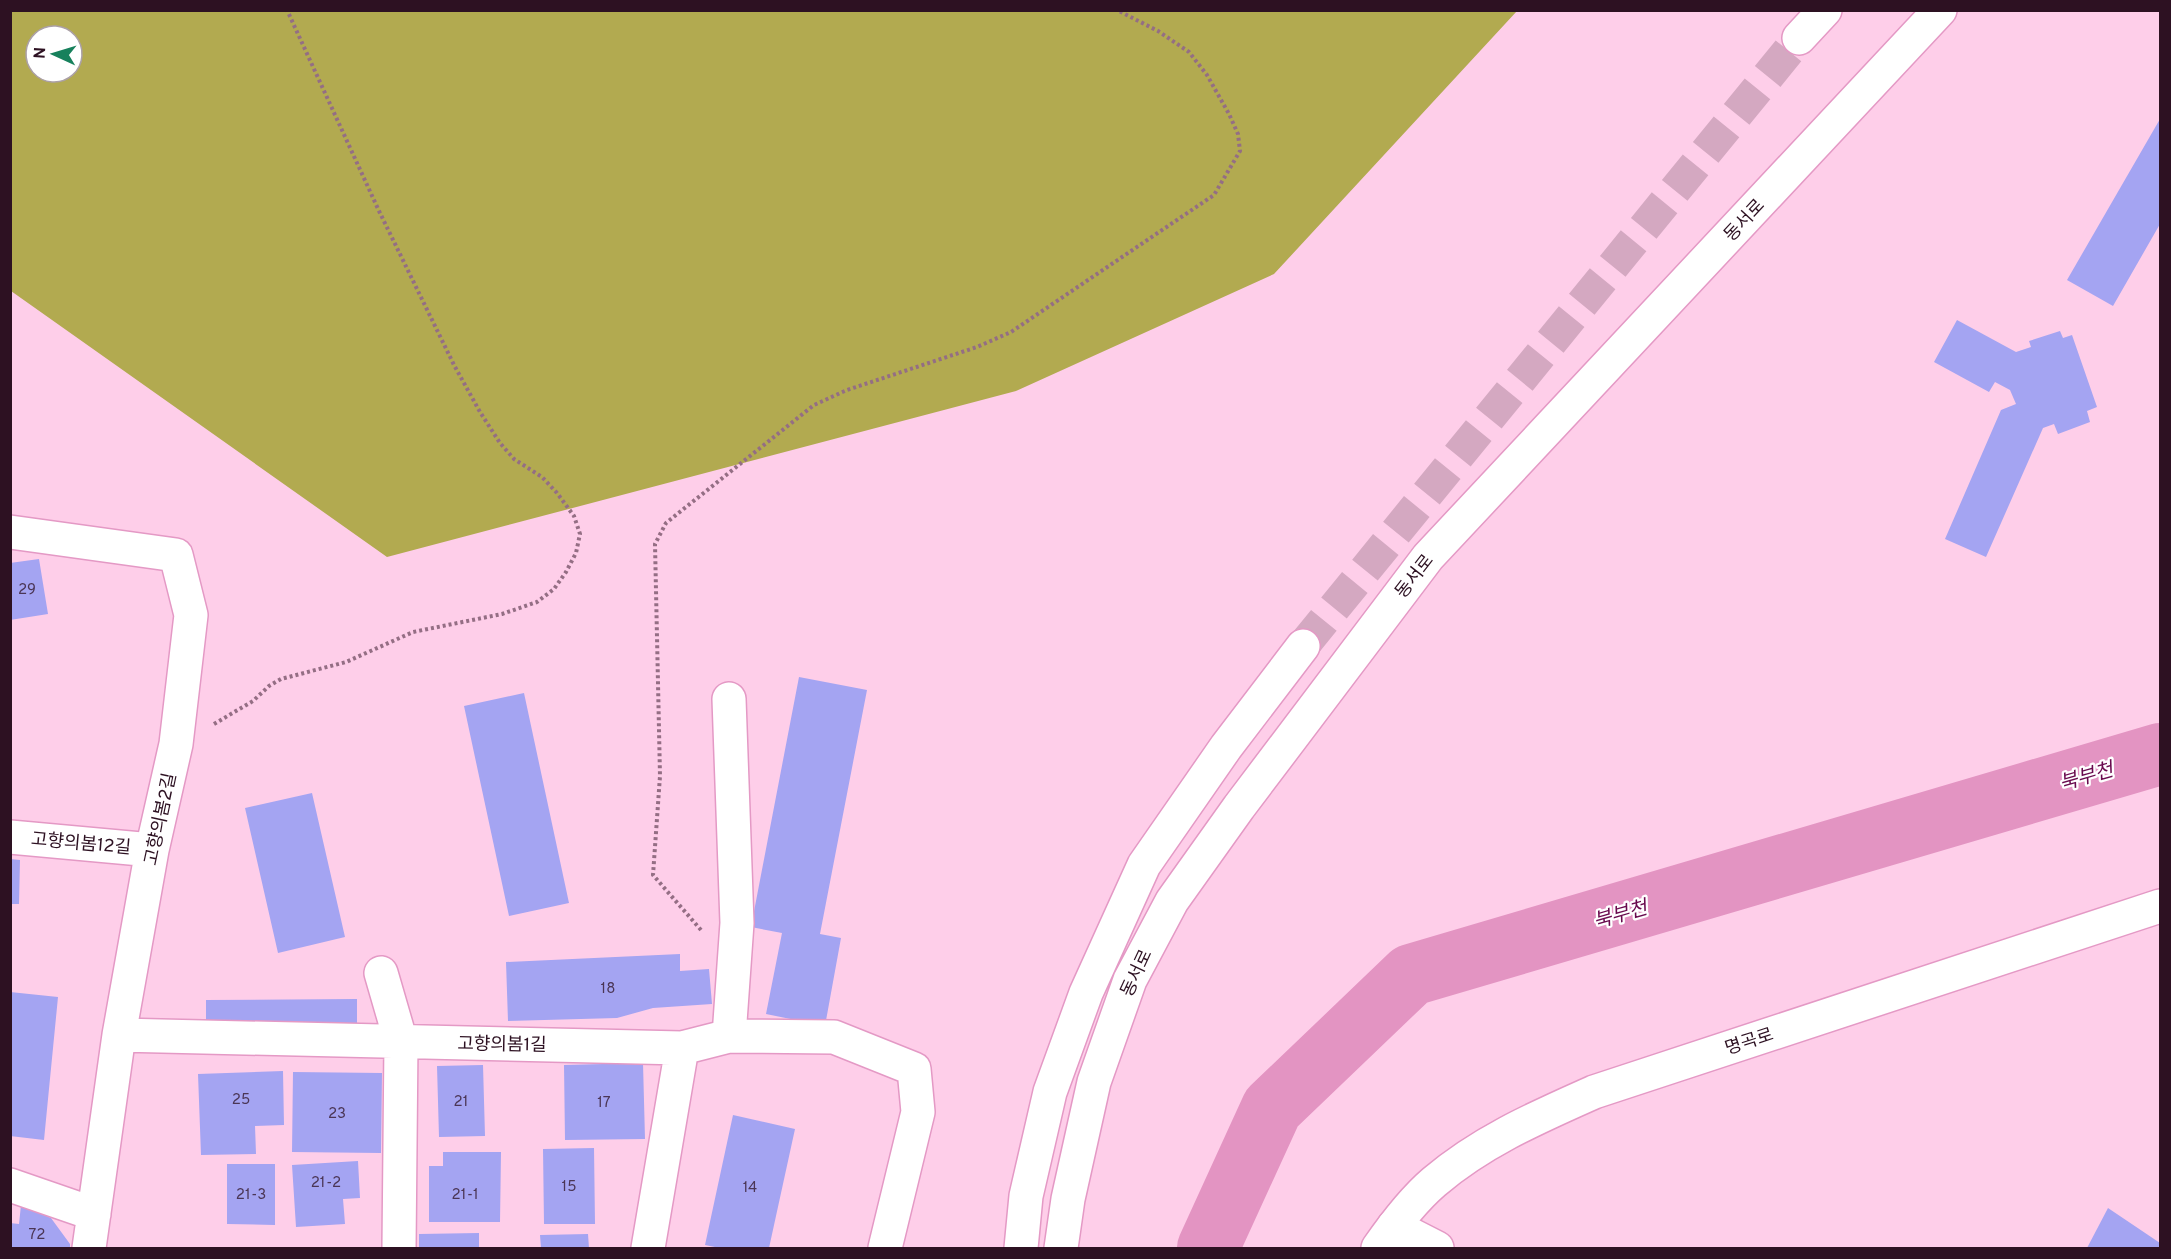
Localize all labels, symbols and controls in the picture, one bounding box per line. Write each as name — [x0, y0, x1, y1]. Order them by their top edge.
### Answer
north arrow — [24, 24, 84, 84]
text: N — [31, 47, 51, 60]
street label: 동서로 — [1720, 195, 1770, 247]
street label: 동서로 — [1391, 550, 1440, 604]
house number: 29 — [18, 581, 36, 600]
water label: 북부천 — [2056, 757, 2119, 798]
street label: 고향의봄2길 — [140, 771, 182, 868]
street label: 고향의봄12길 — [30, 829, 132, 860]
water label: 북부천 — [1590, 895, 1653, 936]
street label: 동서로 — [1116, 946, 1158, 1001]
house number: 18 — [601, 980, 615, 999]
street label: 명곡로 — [1722, 1024, 1777, 1061]
street label: 고향의봄1길 — [457, 1033, 547, 1058]
house number: 25 — [232, 1091, 250, 1110]
house number: 21 — [454, 1093, 468, 1112]
house number: 17 — [597, 1094, 611, 1113]
house number: 23 — [328, 1105, 346, 1124]
house number: 21-2 — [311, 1174, 341, 1193]
house number: 15 — [562, 1178, 576, 1197]
house number: 14 — [743, 1179, 757, 1198]
house number: 21-3 — [236, 1186, 266, 1205]
house number: 21-1 — [451, 1186, 479, 1205]
house number: 72 — [29, 1226, 45, 1245]

